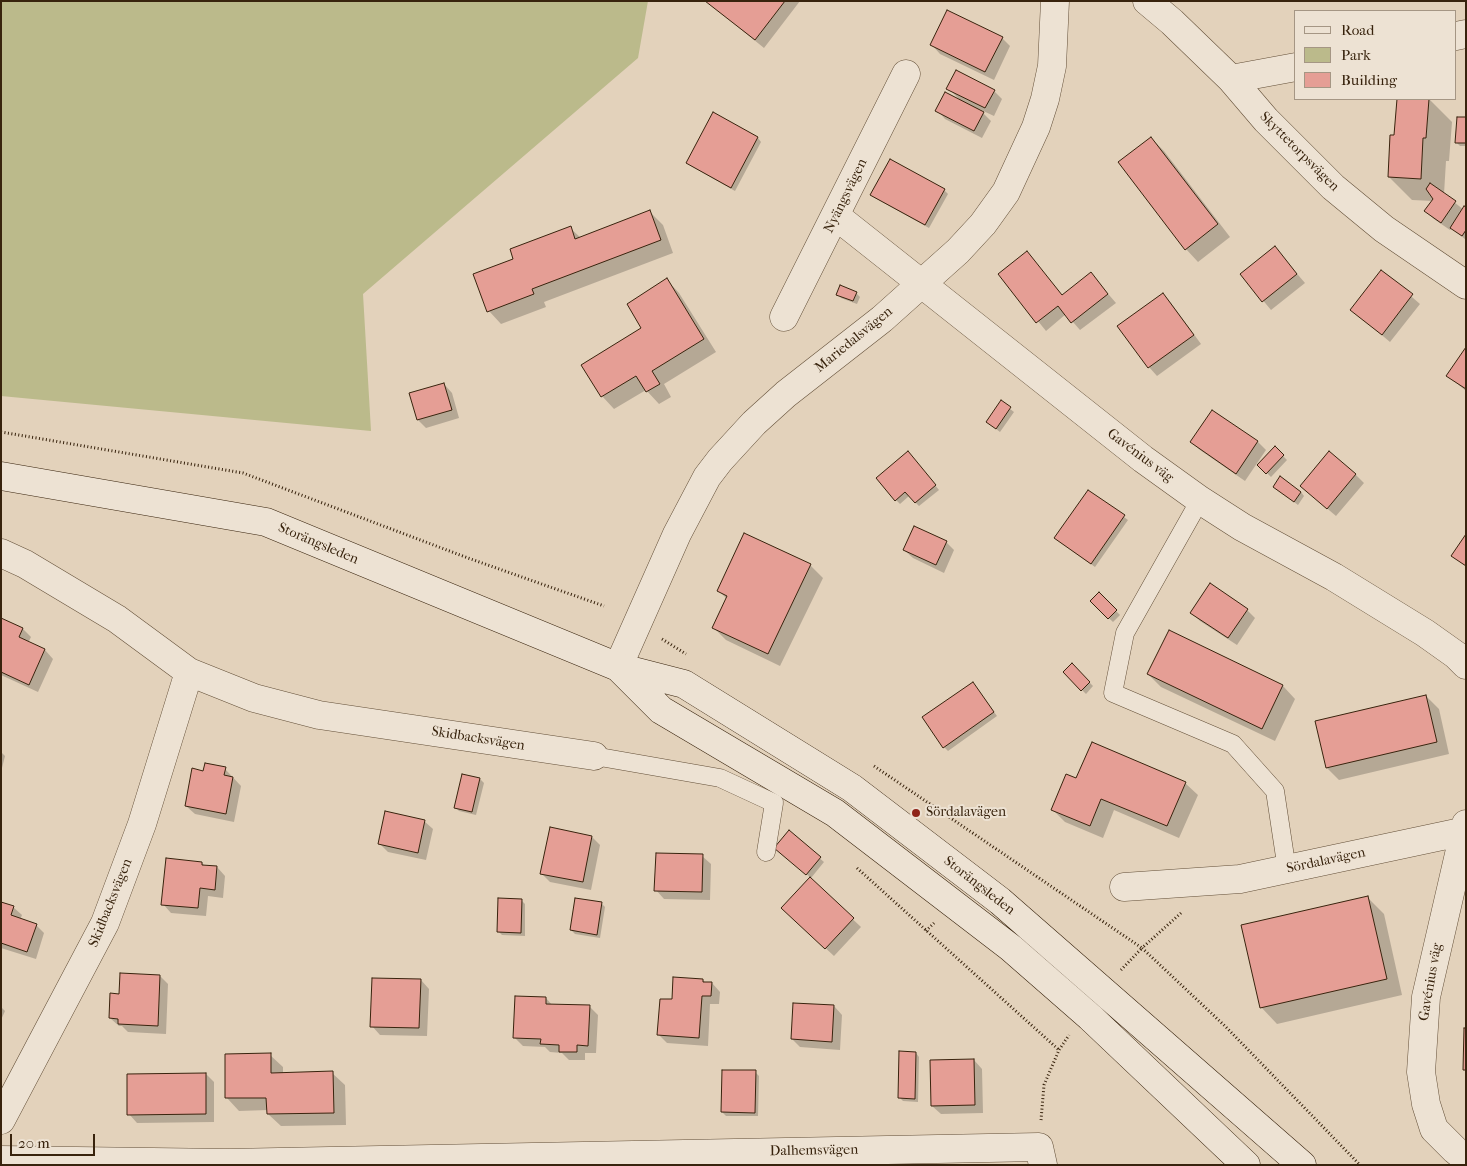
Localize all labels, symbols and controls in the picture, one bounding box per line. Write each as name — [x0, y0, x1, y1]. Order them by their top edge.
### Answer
legend — [1294, 10, 1457, 100]
text: Road — [1341, 21, 1374, 39]
text: Park — [1341, 46, 1371, 64]
text: Building — [1341, 71, 1397, 89]
street label: Skyttetorpsvägen — [1256, 109, 1342, 195]
street label: Nyängsvägen — [821, 156, 871, 236]
street label: Mariedalsvägen — [812, 304, 896, 376]
street label: Gavénius väg — [1103, 426, 1177, 486]
street label: Storängsleden — [275, 520, 361, 568]
street label: Skidbacksvägen — [430, 723, 526, 755]
place label: Sördalavägen — [926, 805, 1006, 821]
marker: Sördalavägen — [910, 807, 922, 819]
street label: Sördalavägen — [1285, 844, 1367, 878]
street label: Storängsleden — [940, 853, 1018, 919]
street label: Skidbacksvägen — [86, 856, 136, 950]
street label: Gavénius väg — [1416, 942, 1446, 1022]
scale bar — [12, 1124, 98, 1156]
text: 20 m — [18, 1134, 50, 1152]
street label: Dalhemsvägen — [770, 1142, 858, 1160]

